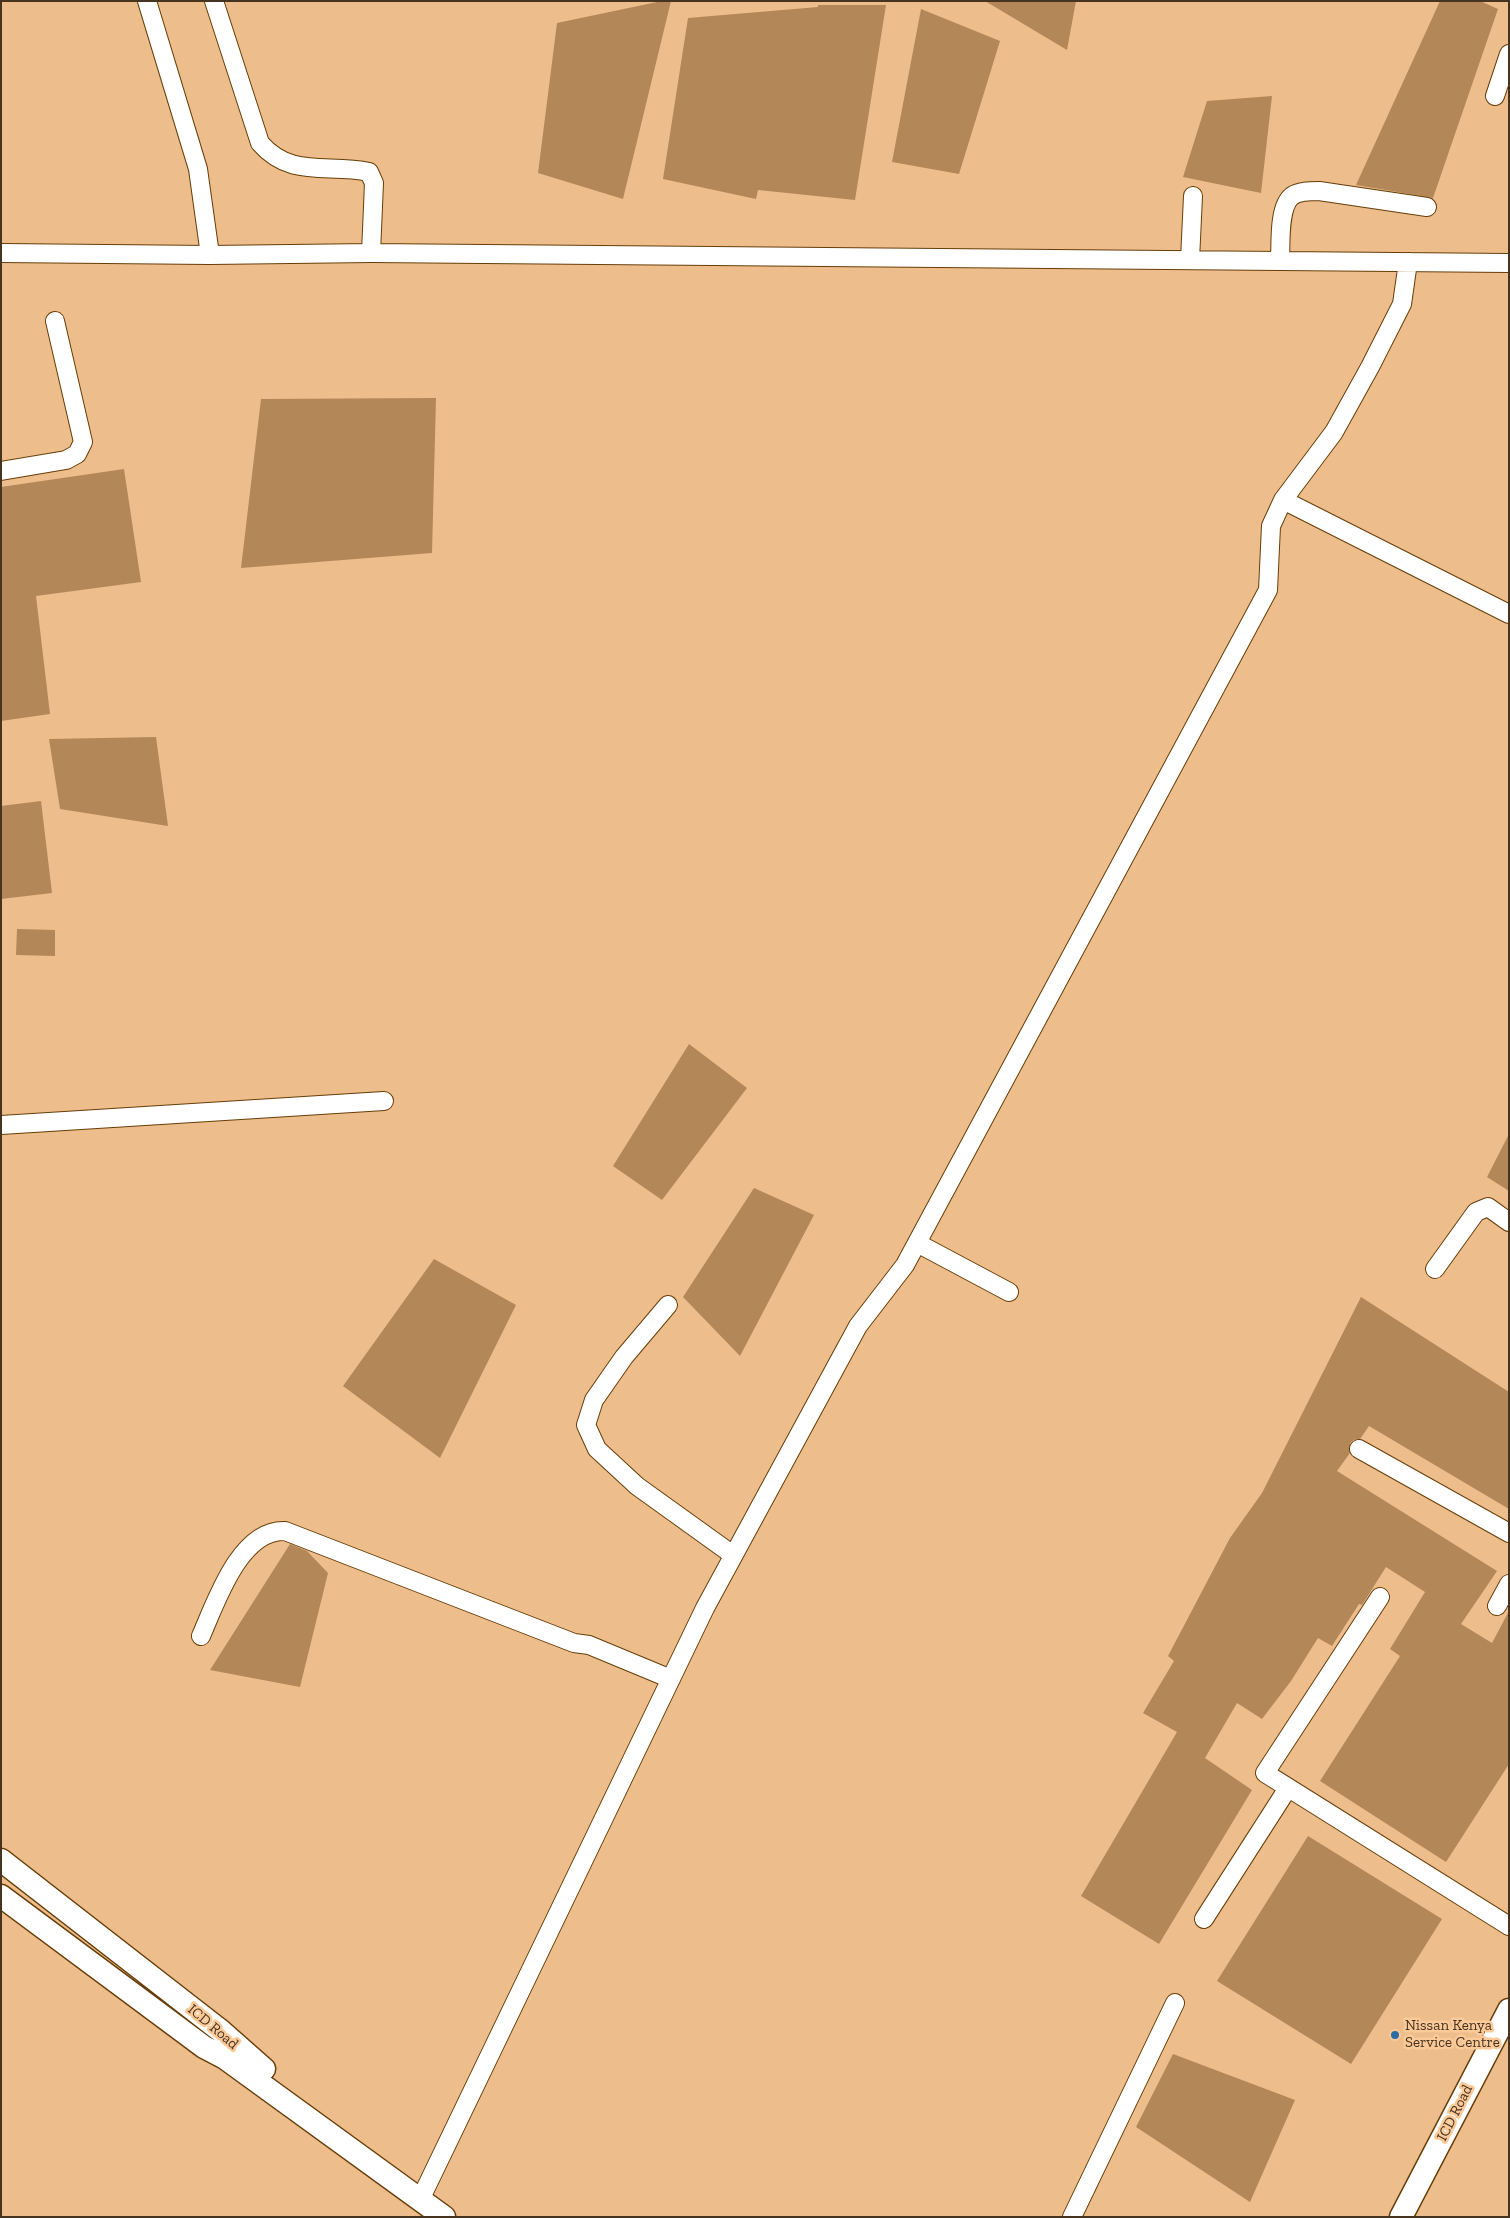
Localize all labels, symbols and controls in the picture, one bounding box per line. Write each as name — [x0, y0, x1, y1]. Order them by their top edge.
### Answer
street label: ICD Road — [184, 2001, 242, 2053]
place label: Nissan Kenya Service Centre — [1405, 2017, 1500, 2052]
marker: Nissan Kenya Service Centre — [1389, 2029, 1401, 2041]
street label: ICD Road — [1433, 2082, 1477, 2144]

